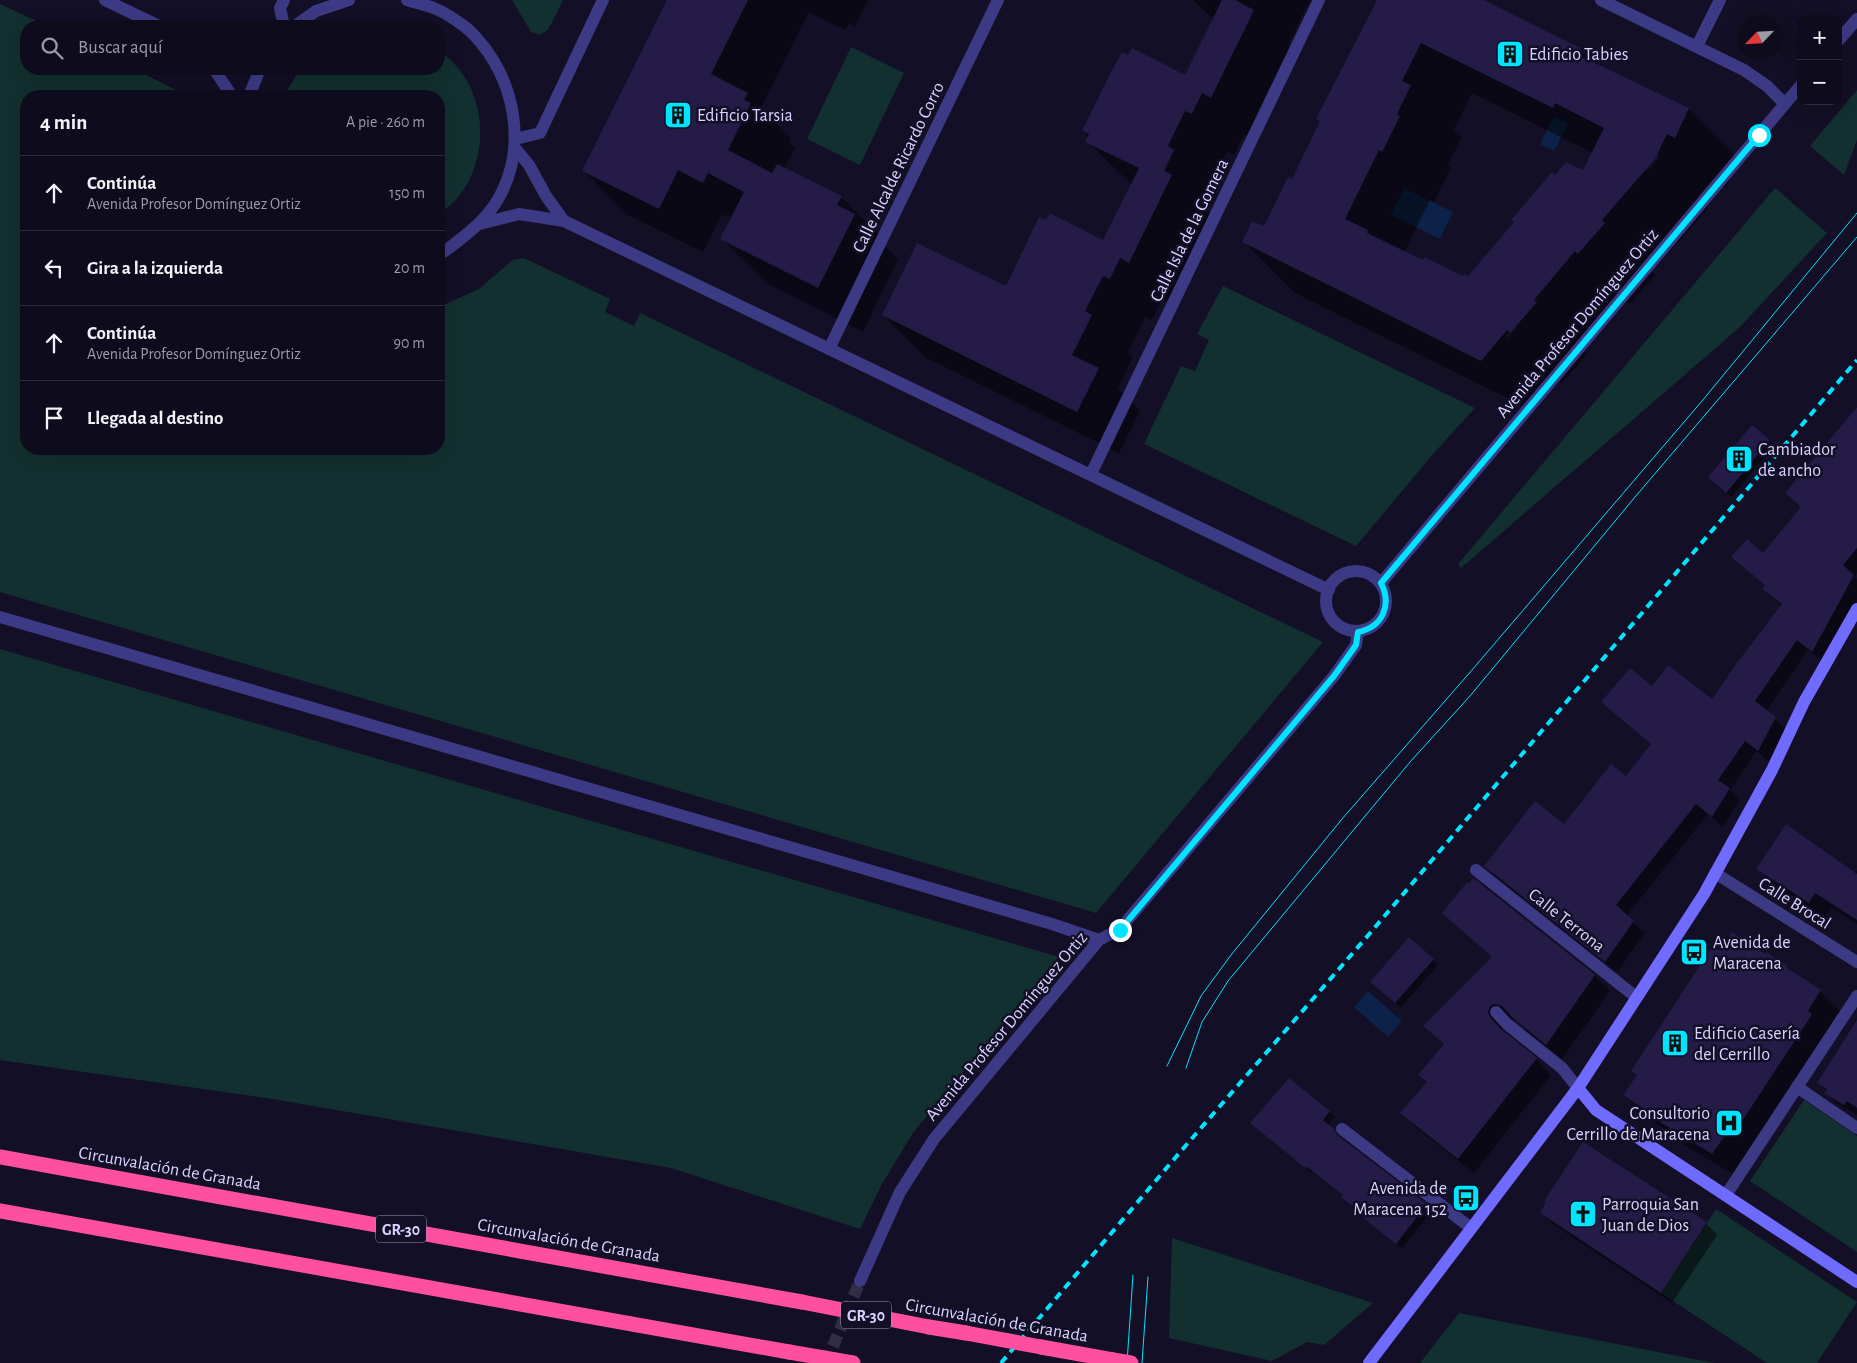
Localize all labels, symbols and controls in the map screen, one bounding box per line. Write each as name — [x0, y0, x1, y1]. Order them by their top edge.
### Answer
north arrow — [1737, 15, 1782, 60]
map controls — [1797, 15, 1842, 105]
button: + — [1797, 15, 1842, 60]
search box — [20, 20, 445, 75]
icon: search — [38, 34, 66, 62]
text: Buscar aquí — [78, 38, 163, 57]
building icon: Edificio Tabies — [1495, 39, 1525, 69]
place label: Edificio Tabies — [1529, 46, 1629, 64]
button: − — [1797, 60, 1842, 105]
street label: Calle Alcalde Ricardo Corro — [850, 79, 948, 255]
building icon: Edificio Tarsia — [663, 100, 693, 130]
place label: Edificio Tarsia — [697, 107, 793, 125]
text: 4 min — [40, 112, 87, 133]
text: A pie · 260 m — [346, 114, 425, 130]
route start — [1748, 124, 1771, 147]
street label: Calle Isla de la Gomera — [1147, 156, 1232, 305]
text: Continúa — [87, 174, 156, 193]
icon: ahead — [40, 179, 68, 207]
text: 150 m — [389, 185, 425, 201]
text: Avenida Profesor Domínguez Ortiz — [87, 196, 301, 212]
street label: Avenida Profesor Domínguez Ortiz — [1494, 226, 1662, 422]
icon: left — [40, 254, 68, 282]
text: Gira a la izquierda — [87, 259, 223, 278]
text: 20 m — [394, 260, 425, 276]
text: Continúa — [87, 324, 156, 343]
icon: ahead — [40, 329, 68, 357]
text: 90 m — [394, 335, 425, 351]
text: Avenida Profesor Domínguez Ortiz — [87, 346, 301, 362]
icon: arrive — [40, 404, 68, 432]
text: Llegada al destino — [87, 409, 224, 428]
place label: Cambiador de ancho — [1758, 441, 1836, 480]
building icon: Cambiador de ancho — [1724, 444, 1754, 474]
street label: Calle Brocal — [1755, 875, 1834, 933]
street label: Calle Terrona — [1525, 885, 1608, 956]
route end — [1109, 919, 1132, 942]
street label: Avenida Profesor Domínguez Ortiz — [923, 929, 1091, 1125]
place label: Avenida de Maracena — [1713, 934, 1791, 973]
bus stop icon: Avenida de Maracena — [1679, 937, 1709, 967]
place label: Edificio Casería del Cerrillo — [1694, 1025, 1800, 1064]
building icon: Edificio Casería del Cerrillo — [1660, 1028, 1690, 1058]
place label: Consultorio Cerrillo de Maracena — [1567, 1105, 1710, 1144]
hospital icon: Consultorio Cerrillo de Maracena — [1714, 1108, 1744, 1138]
street label: Circunvalación de Granada — [77, 1144, 262, 1194]
place label: Avenida de Maracena 152 — [1353, 1180, 1447, 1219]
bus stop icon: Avenida de Maracena 152 — [1451, 1183, 1481, 1213]
place label: Parroquia San Juan de Dios — [1602, 1196, 1699, 1235]
church icon: Parroquia San Juan de Dios — [1568, 1199, 1598, 1229]
road number: GR-30 — [376, 1216, 426, 1242]
street label: Circunvalación de Granada — [476, 1216, 661, 1266]
street label: Circunvalación de Granada — [904, 1296, 1089, 1346]
road number: GR-30 — [841, 1302, 891, 1328]

